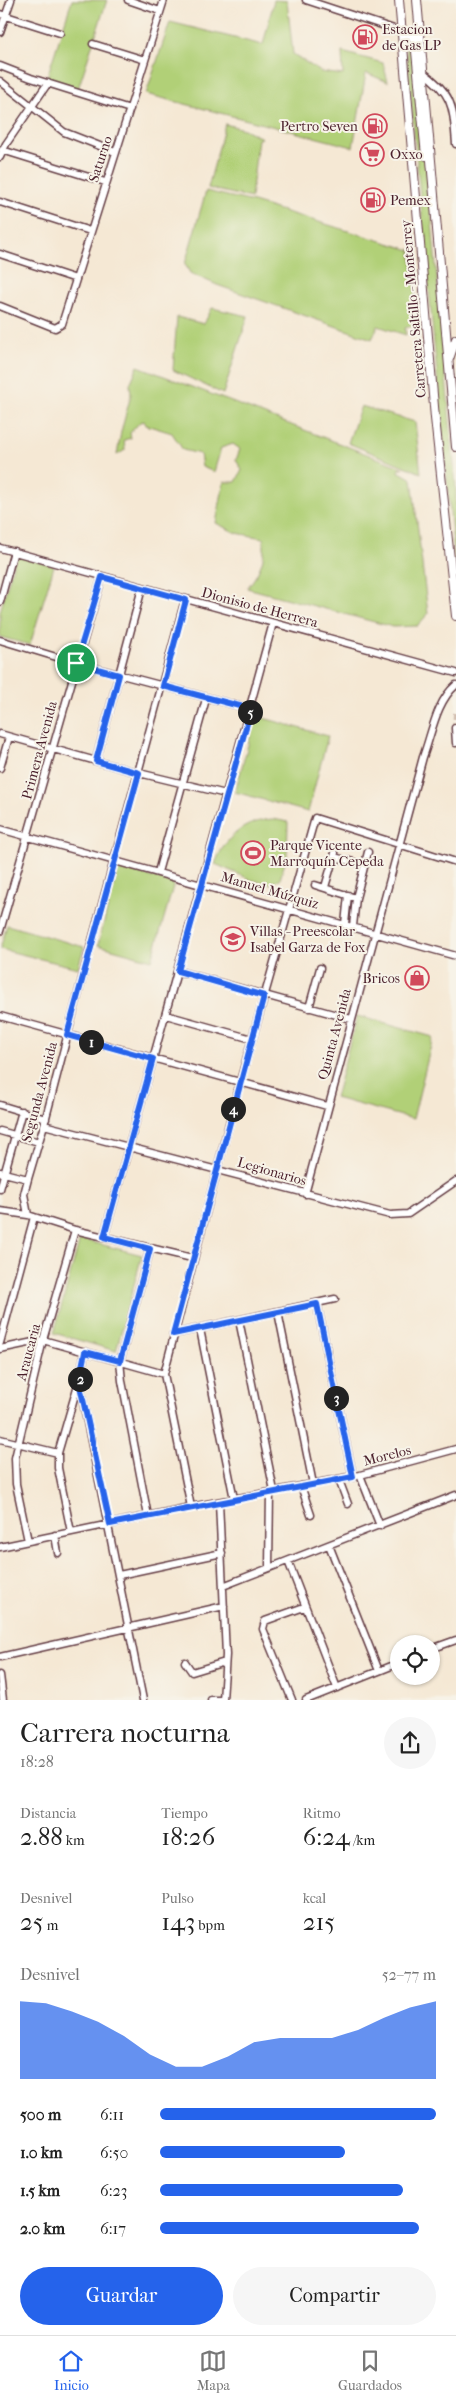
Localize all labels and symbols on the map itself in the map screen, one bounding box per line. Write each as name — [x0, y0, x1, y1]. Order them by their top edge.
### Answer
place label: Estacion de Gas LP — [382, 21, 442, 54]
fuel station icon: Estacion de Gas LP — [352, 24, 378, 50]
fuel station icon: Pertro Seven — [362, 113, 388, 139]
place label: Pertro Seven — [280, 118, 358, 135]
street label: Saturno — [85, 134, 116, 184]
supermarket icon: Oxxo — [359, 141, 385, 167]
place label: Oxxo — [390, 146, 423, 163]
fuel station icon: Pemex — [360, 187, 386, 213]
place label: Pemex — [390, 192, 431, 209]
street label: Carretera Saltillo - Monterrey — [397, 219, 430, 399]
street label: Dionisio de Herrera — [200, 584, 320, 631]
pin — [55, 642, 97, 684]
street label: Primera Avenida — [18, 699, 61, 801]
pin: 5 — [238, 700, 262, 724]
place label: Parque Vicente Marroquín Cepeda — [270, 837, 384, 870]
sports icon: Parque Vicente Marroquín Cepeda — [240, 840, 266, 866]
street label: Manuel Múzquiz — [219, 868, 321, 913]
place label: Villas - Preescolar Isabel Garza de Fox — [249, 923, 366, 956]
school or university icon: Villas - Preescolar Isabel Garza de Fox — [220, 926, 246, 952]
shop icon: Bricos — [404, 965, 430, 991]
place label: Bricos — [362, 970, 400, 987]
street label: Quinta Avenida — [314, 986, 355, 1082]
pin: 1 — [78, 1030, 104, 1054]
street label: Segunda Avenida — [18, 1039, 61, 1144]
pin: 4 — [220, 1096, 246, 1122]
street label: Legionarios — [235, 1154, 308, 1189]
street label: Araucaria — [12, 1321, 44, 1384]
pin: 2 — [68, 1366, 92, 1392]
pin: 3 — [324, 1386, 348, 1410]
street label: Morelos — [362, 1441, 413, 1470]

